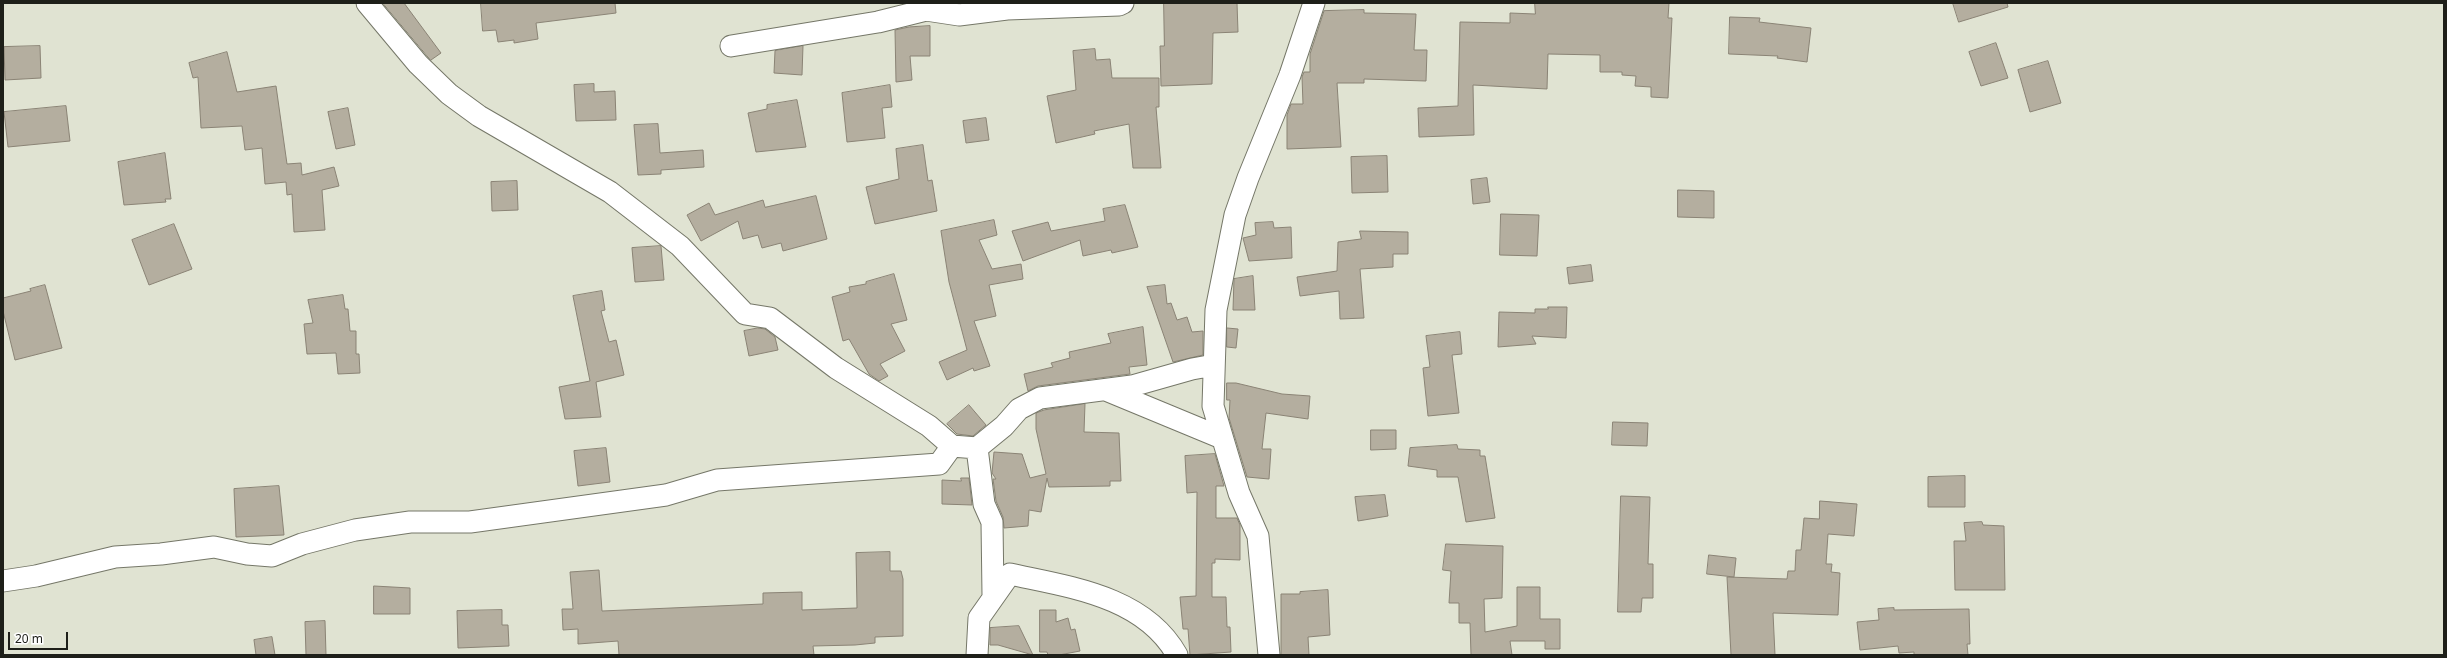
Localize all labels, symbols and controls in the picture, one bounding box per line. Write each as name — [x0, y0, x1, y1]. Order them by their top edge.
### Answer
scale bar — [10, 624, 70, 650]
text: 20 m — [15, 630, 43, 647]

